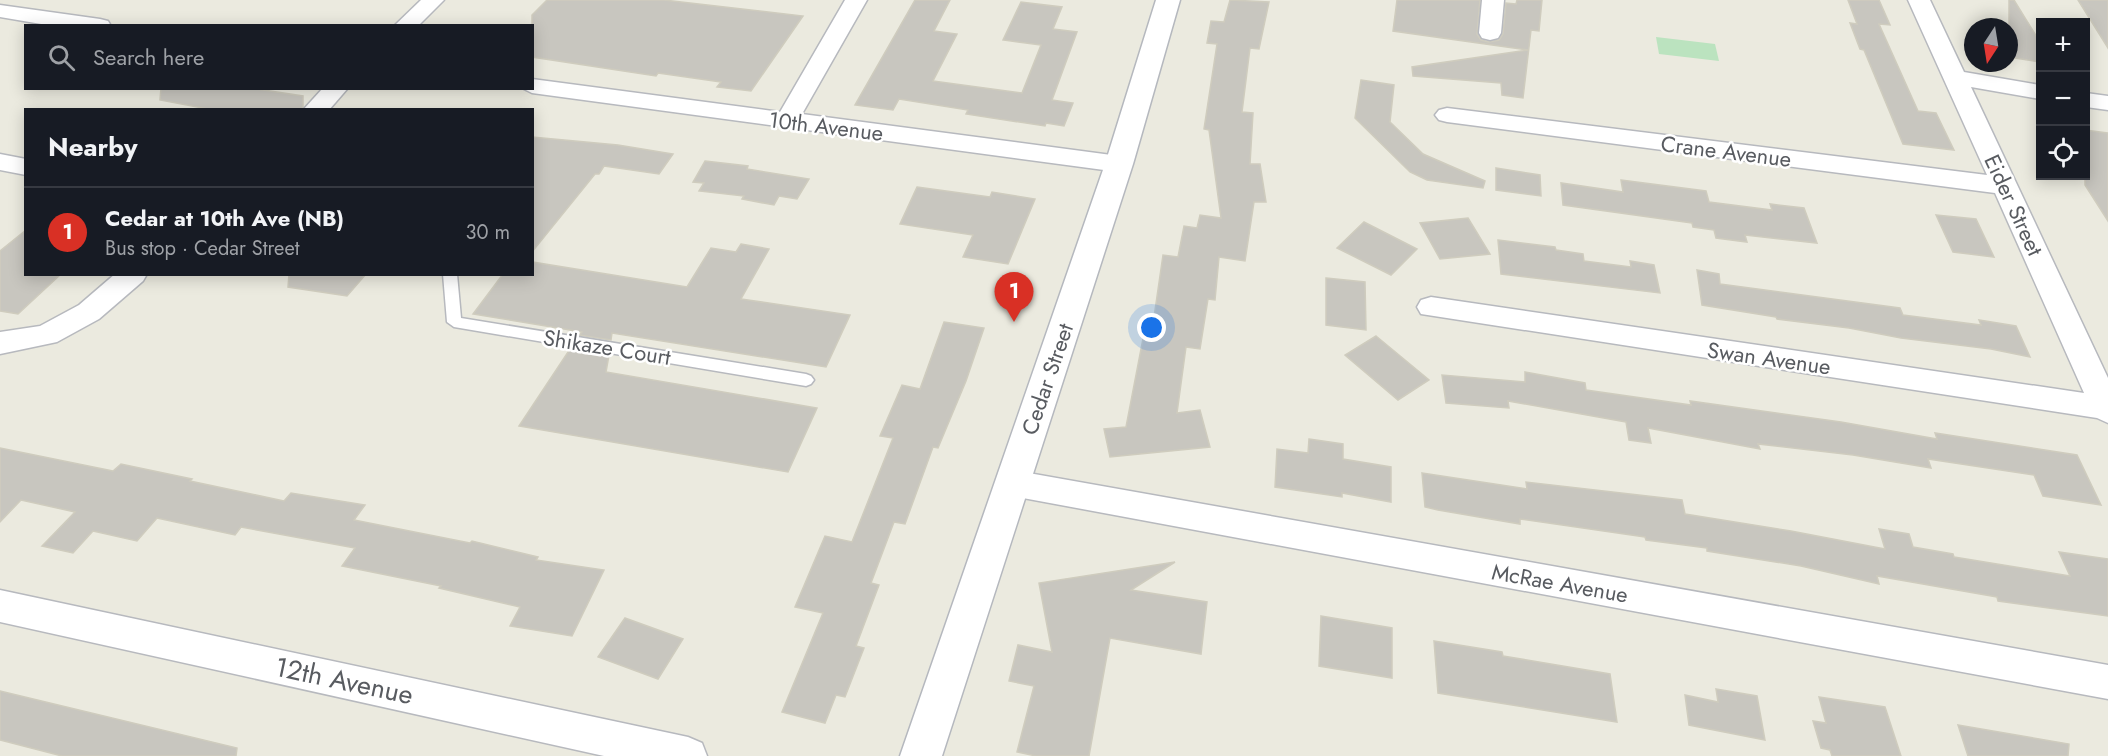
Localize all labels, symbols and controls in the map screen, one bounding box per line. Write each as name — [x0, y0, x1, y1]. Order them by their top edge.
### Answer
north arrow — [1964, 18, 2018, 72]
map controls — [2036, 18, 2090, 180]
button: + — [2036, 18, 2090, 72]
search box — [24, 24, 534, 90]
icon: search — [45, 41, 78, 74]
text: Search here — [93, 41, 204, 73]
button: − — [2036, 72, 2090, 126]
street label: 10th Avenue — [767, 103, 885, 149]
button: locate — [2036, 126, 2090, 180]
street label: Crane Avenue — [1659, 127, 1793, 175]
text: Nearby — [48, 128, 137, 166]
street label: Eider Street — [1977, 149, 2052, 261]
text: Cedar at 10th Ave (NB) — [105, 202, 344, 234]
text: 1 — [62, 218, 73, 247]
text: 30 m — [465, 218, 510, 247]
text: Bus stop · Cedar Street — [105, 234, 300, 263]
pin: 1 — [994, 272, 1034, 322]
your location — [1137, 313, 1166, 342]
street label: Cedar Street — [1013, 318, 1081, 439]
street label: Shikaze Court — [541, 321, 674, 373]
street label: Swan Avenue — [1705, 334, 1833, 382]
street label: McRae Avenue — [1489, 555, 1631, 611]
street label: 12th Avenue — [271, 647, 417, 714]

